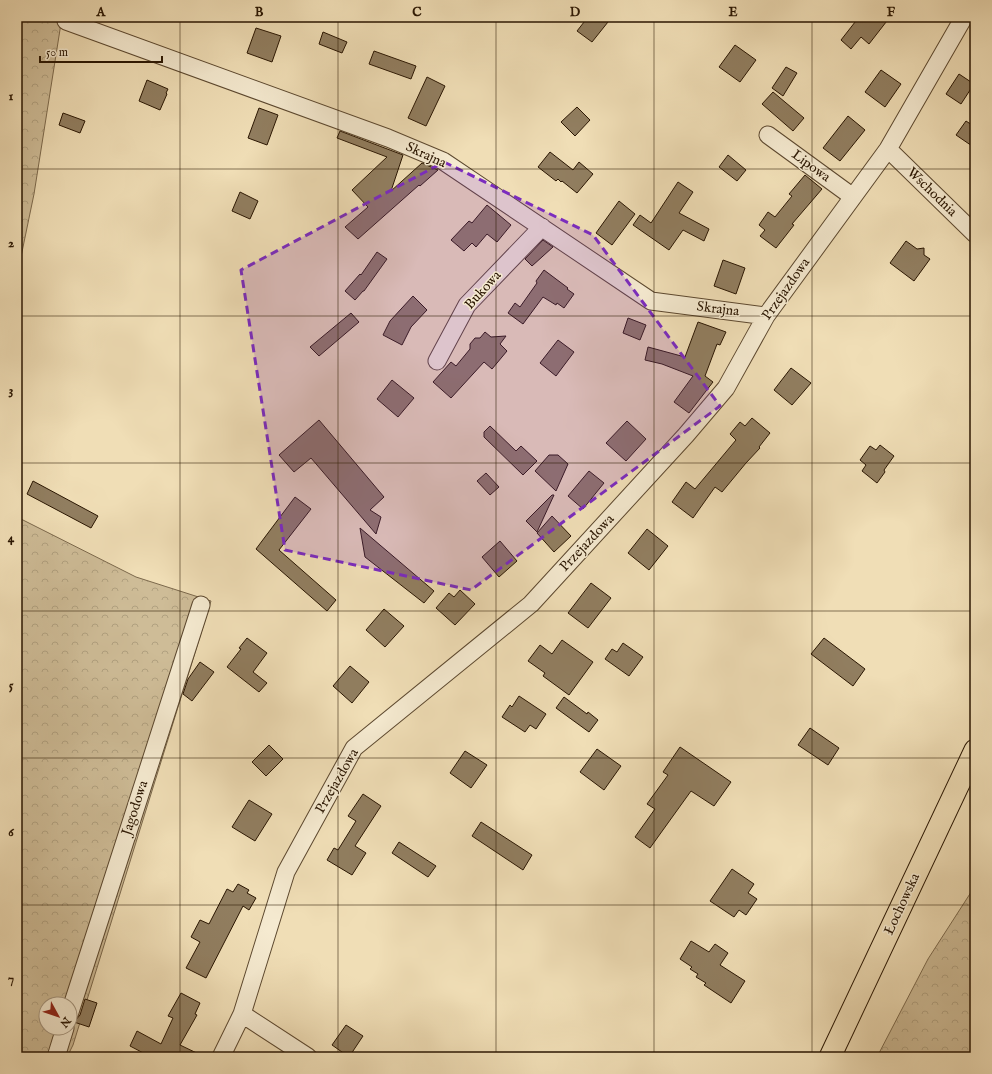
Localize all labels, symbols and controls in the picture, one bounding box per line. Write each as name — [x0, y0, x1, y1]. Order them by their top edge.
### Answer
text: A — [96, 4, 107, 21]
text: B — [255, 4, 264, 21]
text: C — [412, 4, 422, 21]
text: D — [570, 4, 581, 21]
text: E — [728, 4, 738, 21]
text: F — [887, 4, 896, 21]
scale bar — [40, 38, 162, 64]
text: 50 m — [46, 45, 68, 60]
text: 1 — [9, 88, 14, 105]
street label: Skrajna — [403, 138, 450, 173]
street label: Lipowa — [788, 146, 835, 187]
street label: Wschodnia — [903, 164, 962, 221]
text: 2 — [8, 235, 14, 252]
street label: Przejazdowa — [758, 254, 815, 324]
street label: Bukowa — [461, 266, 506, 313]
street label: Skrajna — [696, 297, 741, 321]
text: 3 — [9, 382, 14, 399]
street label: Przejazdowa — [556, 510, 619, 576]
text: 4 — [8, 530, 15, 547]
text: 5 — [9, 677, 14, 694]
street label: Przejazdowa — [311, 744, 363, 817]
street label: Jagodowa — [117, 777, 153, 840]
text: 6 — [8, 824, 14, 841]
street label: Łochowska — [880, 869, 925, 938]
text: 7 — [8, 971, 14, 988]
north arrow — [38, 996, 78, 1036]
text: N — [56, 1013, 74, 1030]

